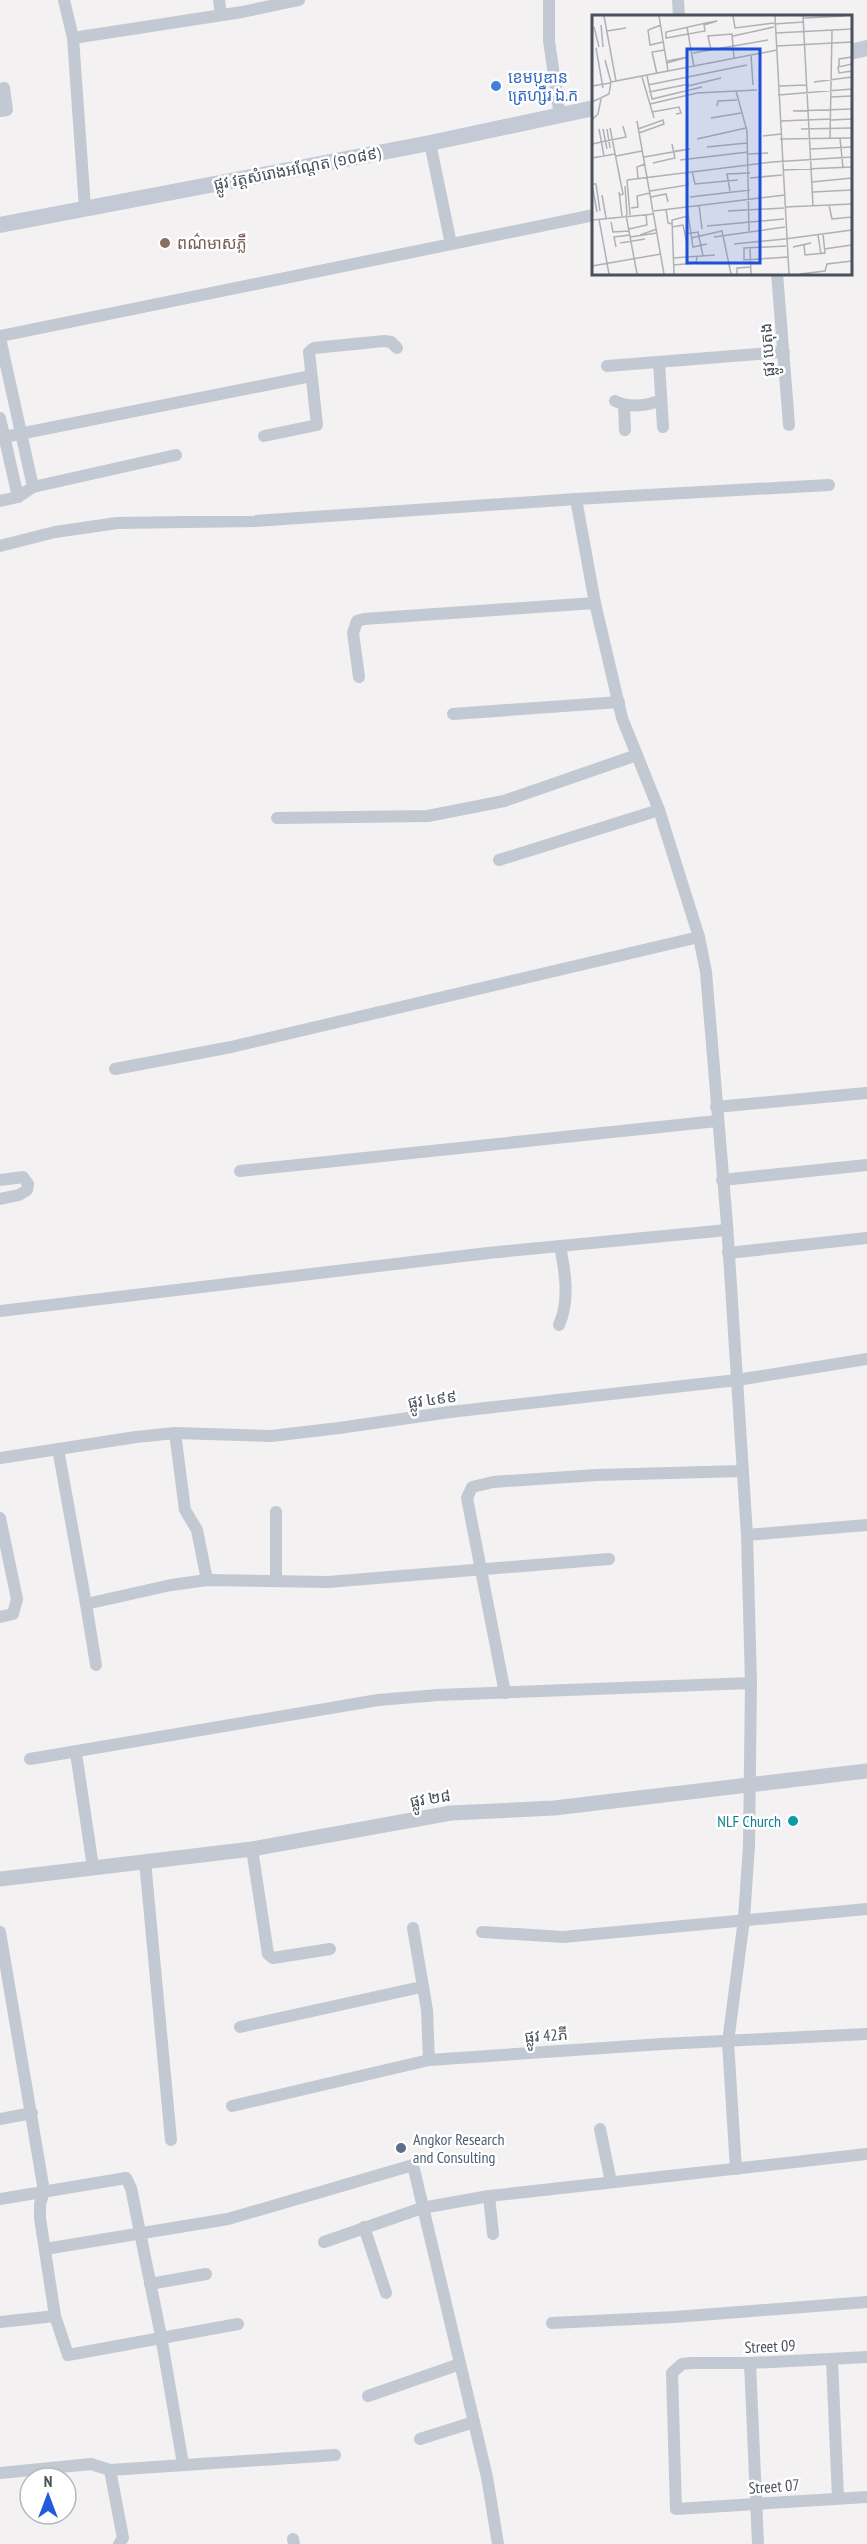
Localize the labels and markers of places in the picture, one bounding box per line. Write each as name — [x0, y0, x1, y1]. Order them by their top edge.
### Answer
place label: ខេមបូឌាន ត្រេហ្សឺរ ឯ.ក — [508, 67, 578, 105]
marker: ខេមបូឌាន ត្រេហ្សឺរ ឯ.ក — [489, 79, 503, 93]
place label: ពណ៌មាសភ្លឺ — [177, 232, 247, 253]
marker: ពណ៌មាសភ្លឺ — [158, 236, 172, 250]
place label: NLF Church — [717, 1811, 781, 1831]
marker: NLF Church — [786, 1814, 800, 1828]
place label: Angkor Research and Consulting — [413, 2129, 504, 2167]
marker: Angkor Research and Consulting — [394, 2141, 408, 2155]

